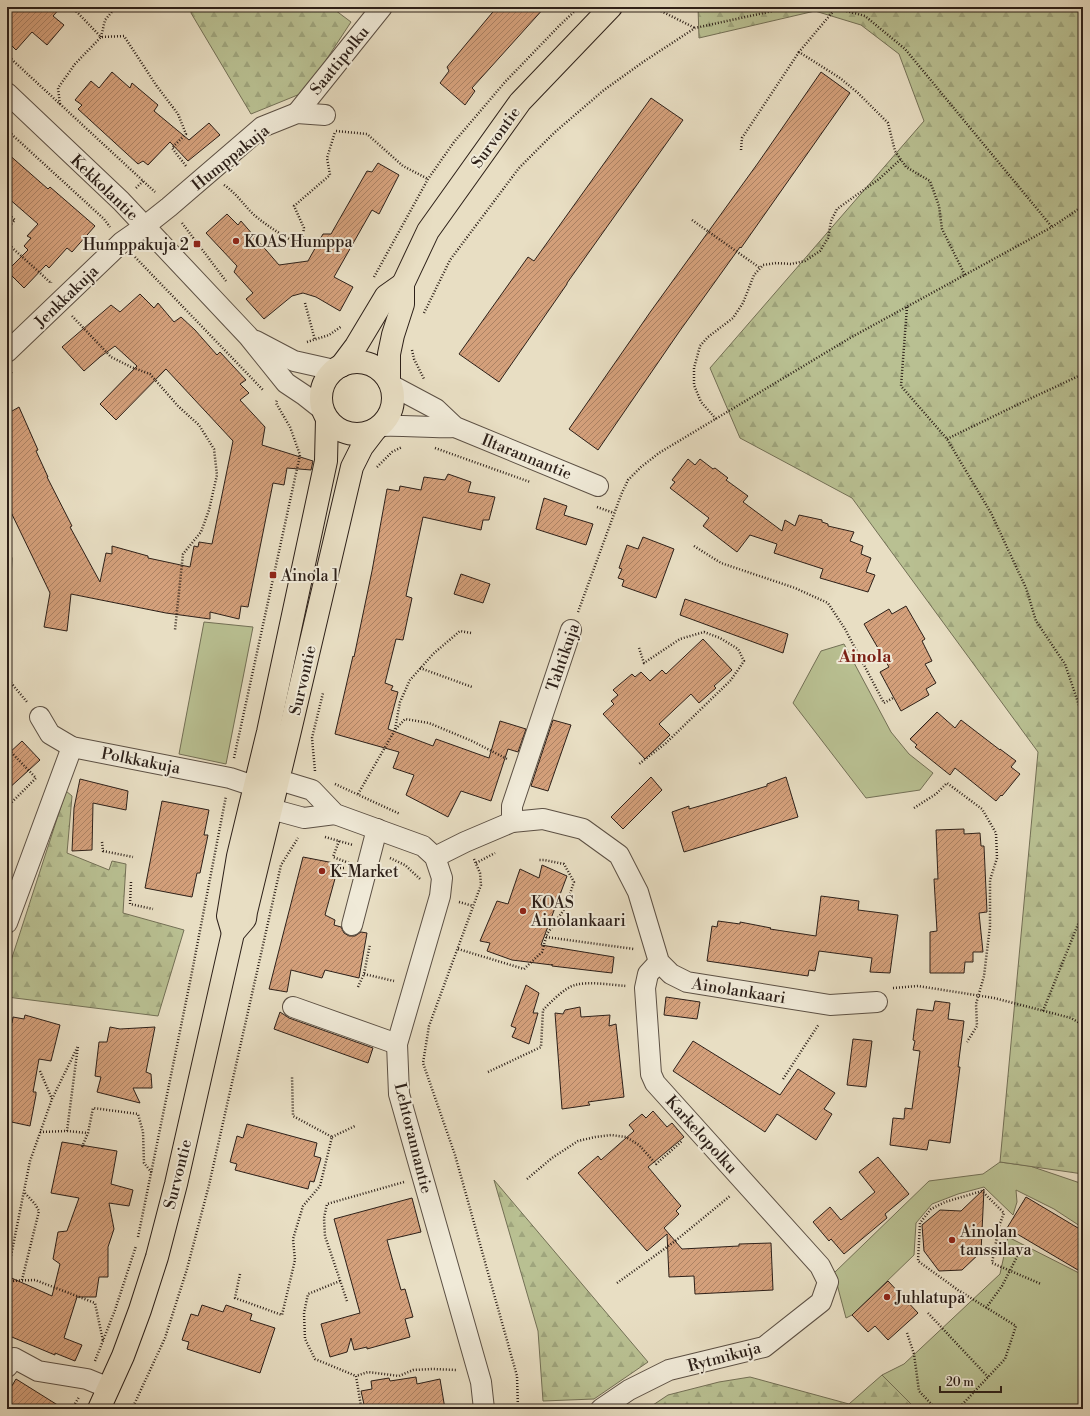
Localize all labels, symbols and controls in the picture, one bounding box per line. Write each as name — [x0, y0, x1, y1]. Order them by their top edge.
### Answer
street label: Saattipolku — [306, 22, 374, 99]
street label: Survontie — [467, 103, 525, 172]
street label: Humppakuja — [188, 120, 274, 195]
street label: Kekkolantie — [66, 150, 142, 225]
place label: KOAS Humppa — [244, 232, 354, 252]
place label: Humppakuja 2 — [83, 235, 189, 255]
marker: KOAS Humppa — [231, 236, 241, 246]
marker: Humppakuja 2 — [192, 239, 202, 249]
street label: Jenkkakuja — [30, 261, 103, 333]
street label: Iltarannantie — [479, 430, 575, 484]
place label: Ainola 1 — [280, 566, 339, 586]
marker: Ainola 1 — [268, 570, 278, 580]
street label: Tahtikuja — [542, 620, 584, 694]
street label: Survontie — [285, 643, 321, 717]
district label: Ainola — [838, 646, 892, 668]
street label: Polkkakuja — [100, 744, 183, 779]
place label: K-Market — [330, 862, 399, 882]
marker: K-Market — [317, 866, 327, 876]
place label: KOAS Ainolankaari — [530, 893, 626, 931]
marker: KOAS Ainolankaari — [518, 906, 528, 916]
street label: Ainolankaari — [690, 974, 787, 1008]
street label: Lehtorannantie — [390, 1081, 436, 1196]
street label: Karkelopolku — [661, 1092, 742, 1178]
street label: Survontie — [160, 1137, 196, 1211]
place label: Ainolan tanssilava — [959, 1222, 1032, 1260]
marker: Ainolan tanssilava — [947, 1235, 957, 1245]
place label: Juhlatupa — [894, 1288, 966, 1308]
marker: Juhlatupa — [882, 1292, 892, 1302]
street label: Rytmikuja — [685, 1337, 764, 1376]
scale bar — [940, 1368, 1001, 1394]
text: 20 m — [946, 1375, 974, 1390]

